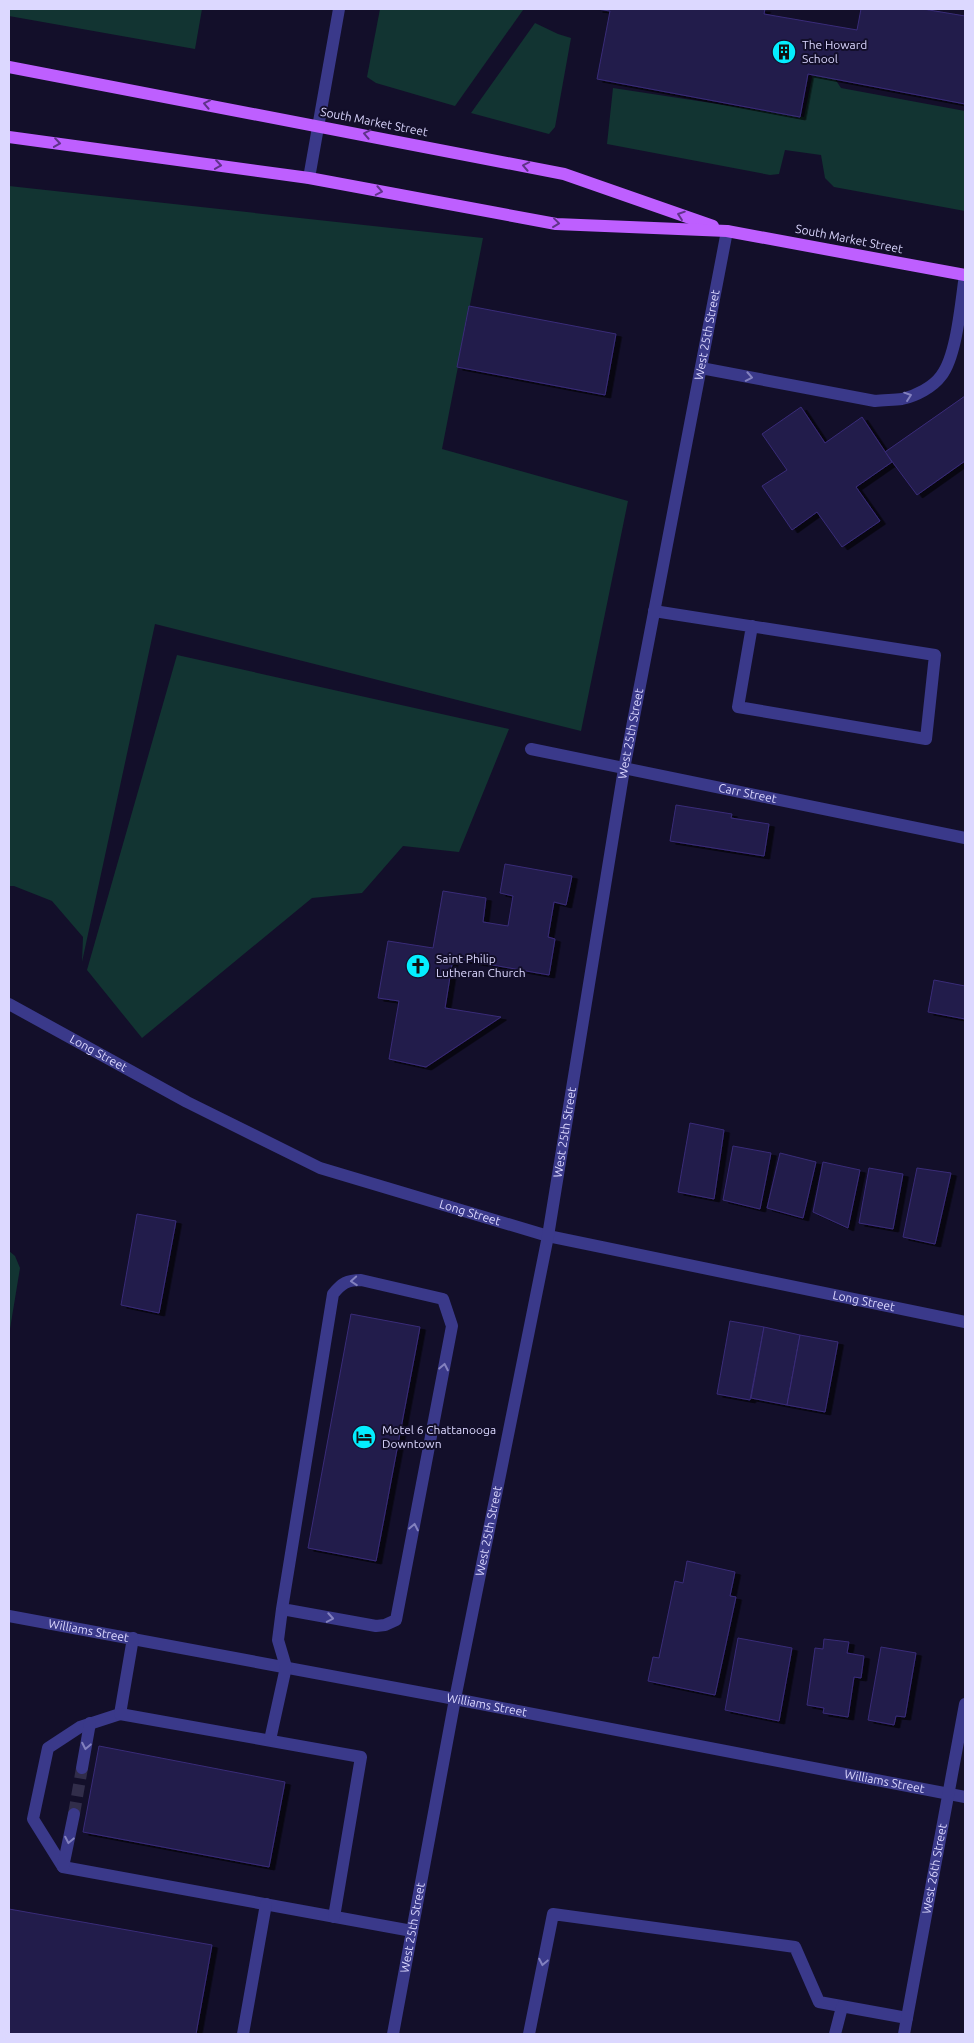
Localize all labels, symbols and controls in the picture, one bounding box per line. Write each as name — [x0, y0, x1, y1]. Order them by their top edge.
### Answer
place label: The Howard School — [802, 38, 867, 65]
building icon: The Howard School — [771, 39, 797, 65]
one-way arrow — [203, 99, 212, 110]
street label: South Market Street — [319, 105, 429, 138]
one-way arrow — [362, 130, 371, 140]
one-way arrow — [53, 137, 61, 148]
one-way arrow — [214, 159, 222, 170]
one-way arrow — [522, 162, 531, 172]
one-way arrow — [374, 185, 383, 195]
one-way arrow — [677, 211, 686, 221]
one-way arrow — [552, 217, 560, 228]
street label: South Market Street — [794, 222, 904, 255]
street label: West 25th Street — [692, 288, 722, 381]
one-way arrow — [744, 371, 753, 382]
one-way arrow — [904, 392, 912, 402]
street label: West 25th Street — [615, 687, 645, 780]
street label: Carr Street — [717, 781, 778, 805]
place label: Saint Philip Lutheran Church — [436, 952, 526, 979]
church icon: Saint Philip Lutheran Church — [405, 953, 431, 979]
street label: Long Street — [68, 1032, 130, 1074]
street label: West 25th Street — [551, 1086, 578, 1178]
street label: Long Street — [438, 1197, 502, 1228]
one-way arrow — [349, 1275, 357, 1286]
street label: Long Street — [832, 1288, 896, 1313]
one-way arrow — [438, 1363, 449, 1372]
place label: Motel 6 Chattanooga Downtown — [382, 1423, 496, 1450]
hotel icon: Motel 6 Chattanooga Downtown — [351, 1424, 377, 1450]
street label: West 25th Street — [473, 1484, 504, 1577]
one-way arrow — [408, 1522, 418, 1531]
one-way arrow — [326, 1612, 334, 1622]
street label: Williams Street — [47, 1616, 130, 1644]
street label: Williams Street — [446, 1691, 528, 1719]
one-way arrow — [81, 1741, 92, 1750]
street label: Williams Street — [843, 1767, 926, 1795]
street label: West 26th Street — [919, 1822, 949, 1915]
one-way arrow — [64, 1836, 74, 1845]
street label: West 25th Street — [397, 1881, 427, 1974]
one-way arrow — [539, 1958, 549, 1967]

